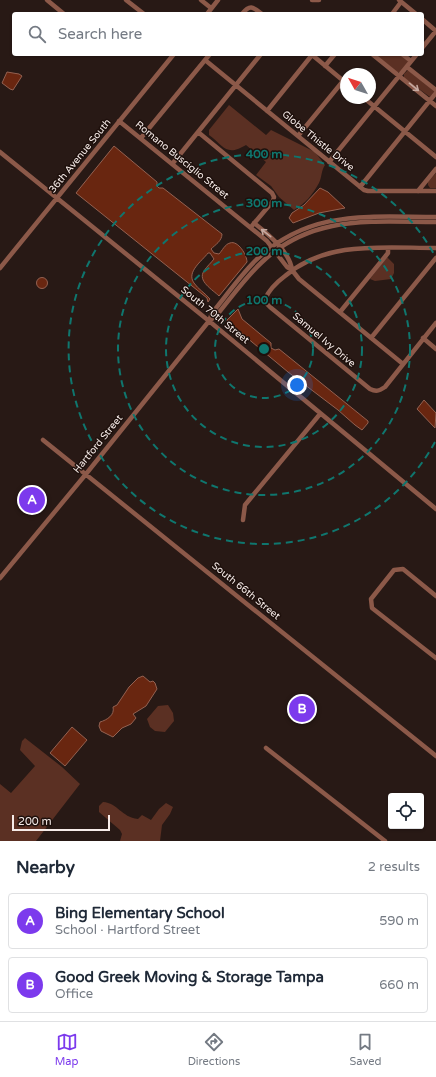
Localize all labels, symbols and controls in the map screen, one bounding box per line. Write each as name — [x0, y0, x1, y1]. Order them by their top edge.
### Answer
search box — [12, 12, 424, 56]
icon: search — [26, 23, 48, 45]
text: Search here — [58, 25, 142, 43]
north arrow — [340, 68, 376, 104]
one-way arrow — [408, 83, 419, 92]
street label: Globe Thistle Drive — [280, 108, 357, 174]
street label: 36th Avenue South — [46, 117, 114, 195]
street label: Romano Busciglio Street — [133, 119, 231, 202]
text: 400 m — [246, 147, 282, 161]
text: 300 m — [246, 196, 282, 210]
one-way arrow — [261, 228, 272, 237]
text: 200 m — [246, 244, 282, 258]
street label: South 70th Street — [178, 284, 252, 346]
text: 100 m — [246, 293, 282, 307]
street label: Samuel Ivy Drive — [290, 310, 358, 370]
centre of rings — [257, 342, 271, 356]
your location — [287, 375, 307, 395]
street label: Hartford Street — [71, 412, 125, 476]
pin: A — [19, 485, 45, 515]
street label: South 66th Street — [209, 560, 283, 622]
pin: B — [289, 694, 315, 724]
map controls — [388, 793, 424, 829]
button: locate — [388, 793, 424, 829]
scale bar — [12, 813, 110, 832]
text: 200 m — [18, 815, 52, 828]
text: Nearby — [16, 857, 75, 878]
text: 2 results — [368, 859, 420, 875]
text: Bing Elementary School — [55, 904, 225, 922]
text: A — [25, 913, 35, 929]
text: 590 m — [379, 913, 419, 929]
text: School · Hartford Street — [55, 922, 200, 938]
text: Good Greek Moving & Storage Tampa — [55, 968, 324, 986]
text: B — [25, 977, 35, 993]
text: 660 m — [379, 977, 419, 993]
text: Office — [55, 986, 93, 1002]
tab: Map — [55, 1031, 78, 1068]
tab: Directions — [188, 1031, 240, 1068]
tab: Saved — [350, 1031, 381, 1068]

